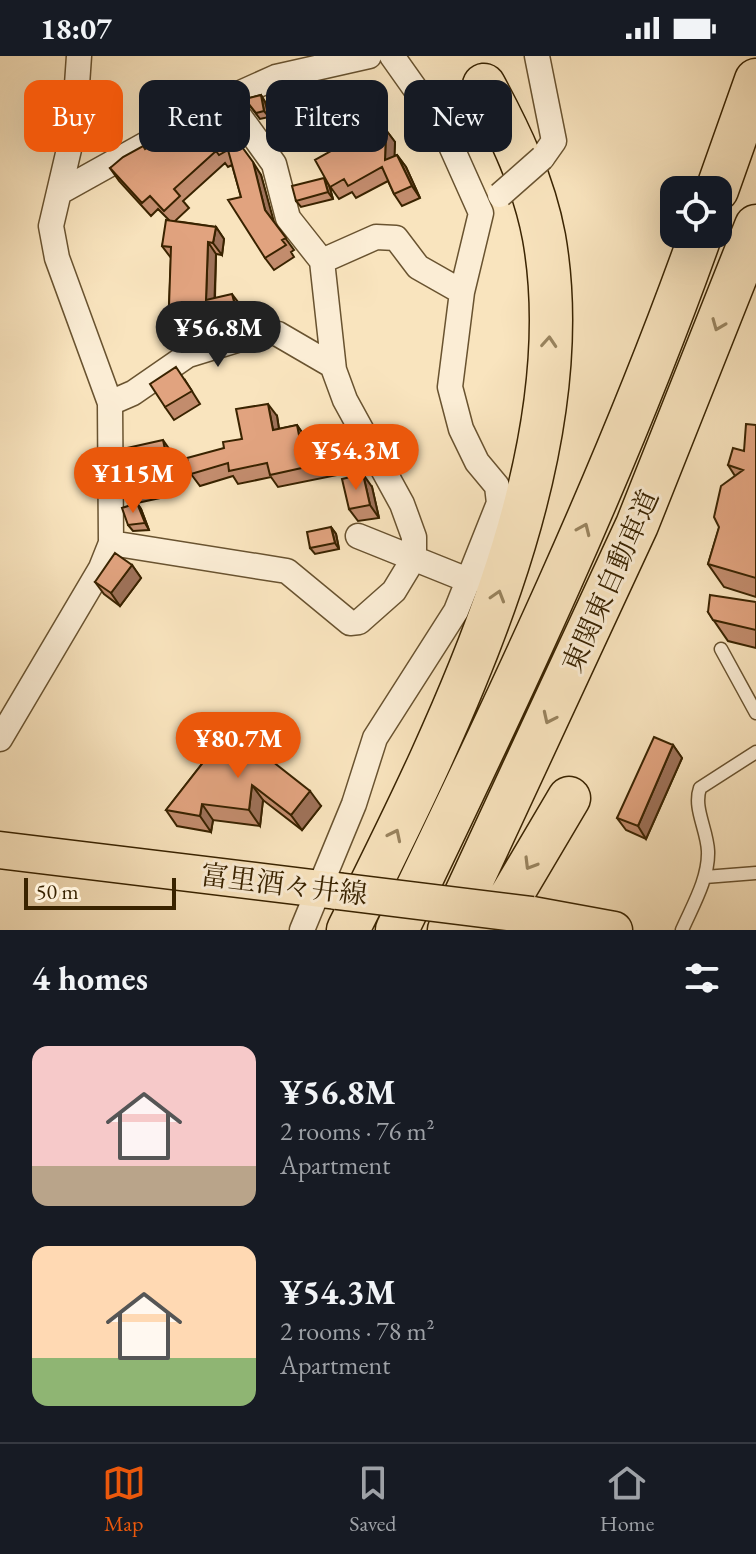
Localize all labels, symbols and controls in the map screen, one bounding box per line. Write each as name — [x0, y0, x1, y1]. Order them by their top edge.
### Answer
text: 18:07 — [40, 9, 112, 48]
chip: Buy — [24, 80, 123, 152]
chip: Rent — [139, 80, 250, 152]
chip: Filters — [266, 80, 388, 152]
chip: New — [404, 80, 512, 152]
map controls — [660, 176, 732, 248]
button: locate — [660, 176, 732, 248]
pin: ¥56.8M — [153, 301, 283, 369]
text: ¥56.8M — [174, 310, 262, 344]
one-way arrow — [712, 317, 728, 331]
one-way arrow — [540, 335, 557, 348]
pin: ¥54.3M — [291, 424, 421, 492]
text: ¥54.3M — [312, 433, 400, 467]
pin: ¥115M — [77, 447, 189, 515]
text: ¥115M — [92, 456, 174, 490]
street label: 東関東自動車道 — [554, 484, 666, 678]
one-way arrow — [574, 523, 590, 537]
one-way arrow — [489, 590, 505, 604]
one-way arrow — [543, 709, 559, 724]
pin: ¥80.7M — [173, 712, 303, 780]
text: ¥80.7M — [194, 721, 282, 755]
one-way arrow — [385, 828, 400, 843]
one-way arrow — [524, 855, 540, 870]
street label: 富里酒々井線 — [198, 856, 370, 912]
scale bar — [24, 874, 176, 910]
text: 50 m — [36, 877, 79, 906]
text: 4 homes — [32, 956, 148, 1000]
icon: filters — [680, 956, 724, 1000]
text: ¥56.8M — [280, 1070, 396, 1114]
icon: home — [96, 1078, 192, 1174]
text: 2 rooms · 76 m² — [280, 1114, 435, 1148]
text: Apartment — [280, 1148, 390, 1182]
text: ¥54.3M — [280, 1270, 396, 1314]
icon: home — [96, 1278, 192, 1374]
text: 2 rooms · 78 m² — [280, 1314, 435, 1348]
text: Apartment — [280, 1348, 390, 1382]
tab: Map — [102, 1461, 146, 1538]
tab: Saved — [349, 1461, 396, 1538]
tab: Home — [600, 1461, 654, 1538]

